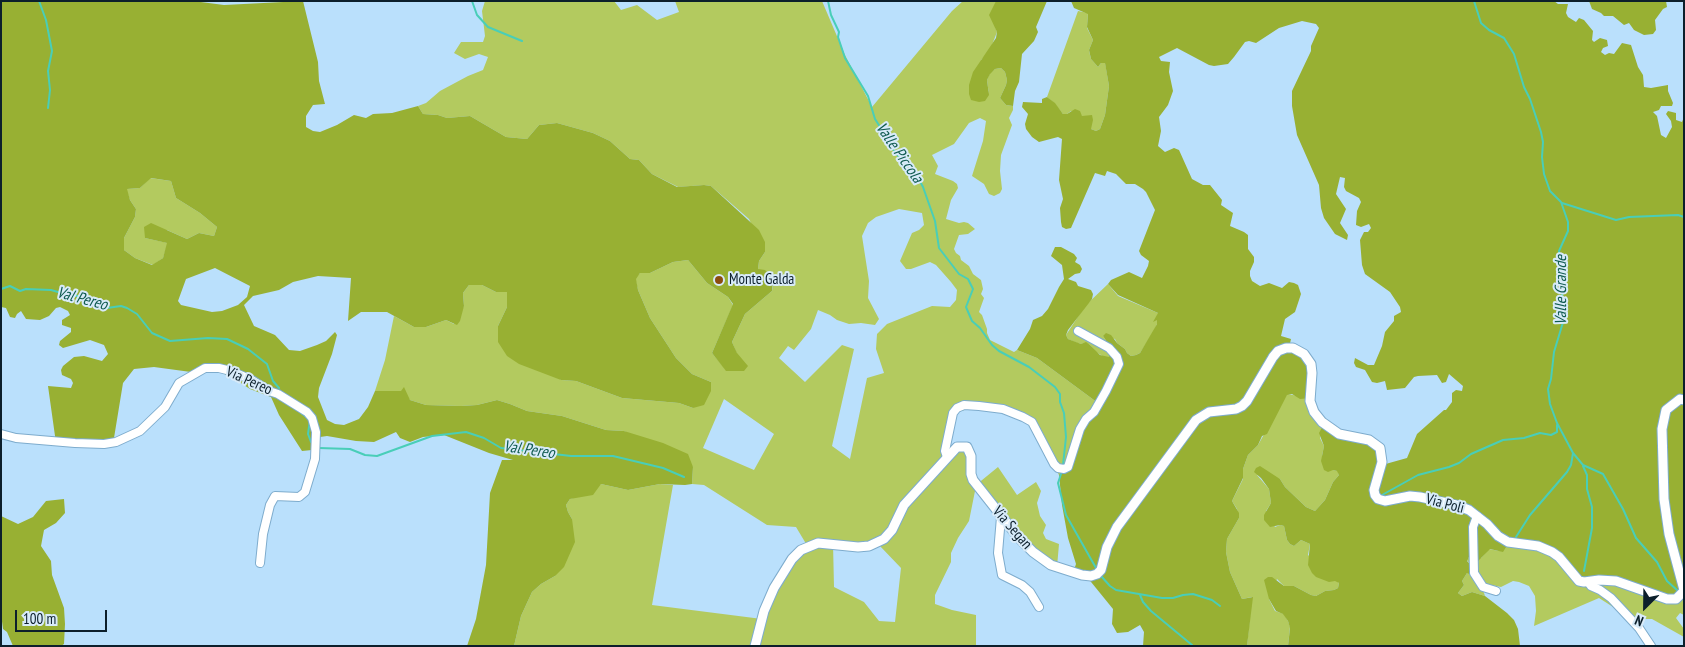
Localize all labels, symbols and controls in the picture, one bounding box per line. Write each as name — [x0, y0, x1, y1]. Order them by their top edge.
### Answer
water label: Valle Piccola — [871, 119, 927, 187]
water label: Valle Grande — [1551, 255, 1571, 325]
place label: Monte Galda — [729, 271, 794, 289]
marker: Monte Galda — [713, 274, 725, 286]
water label: Val Pereo — [55, 283, 109, 315]
street label: Via Pereo — [223, 363, 275, 399]
water label: Val Pereo — [502, 437, 556, 463]
street label: Via Poli — [1424, 490, 1466, 518]
street label: Via Segan — [988, 503, 1036, 553]
north arrow — [1620, 582, 1670, 632]
scale bar — [18, 600, 110, 632]
text: 100 m — [23, 609, 56, 628]
text: N — [1632, 611, 1646, 631]

